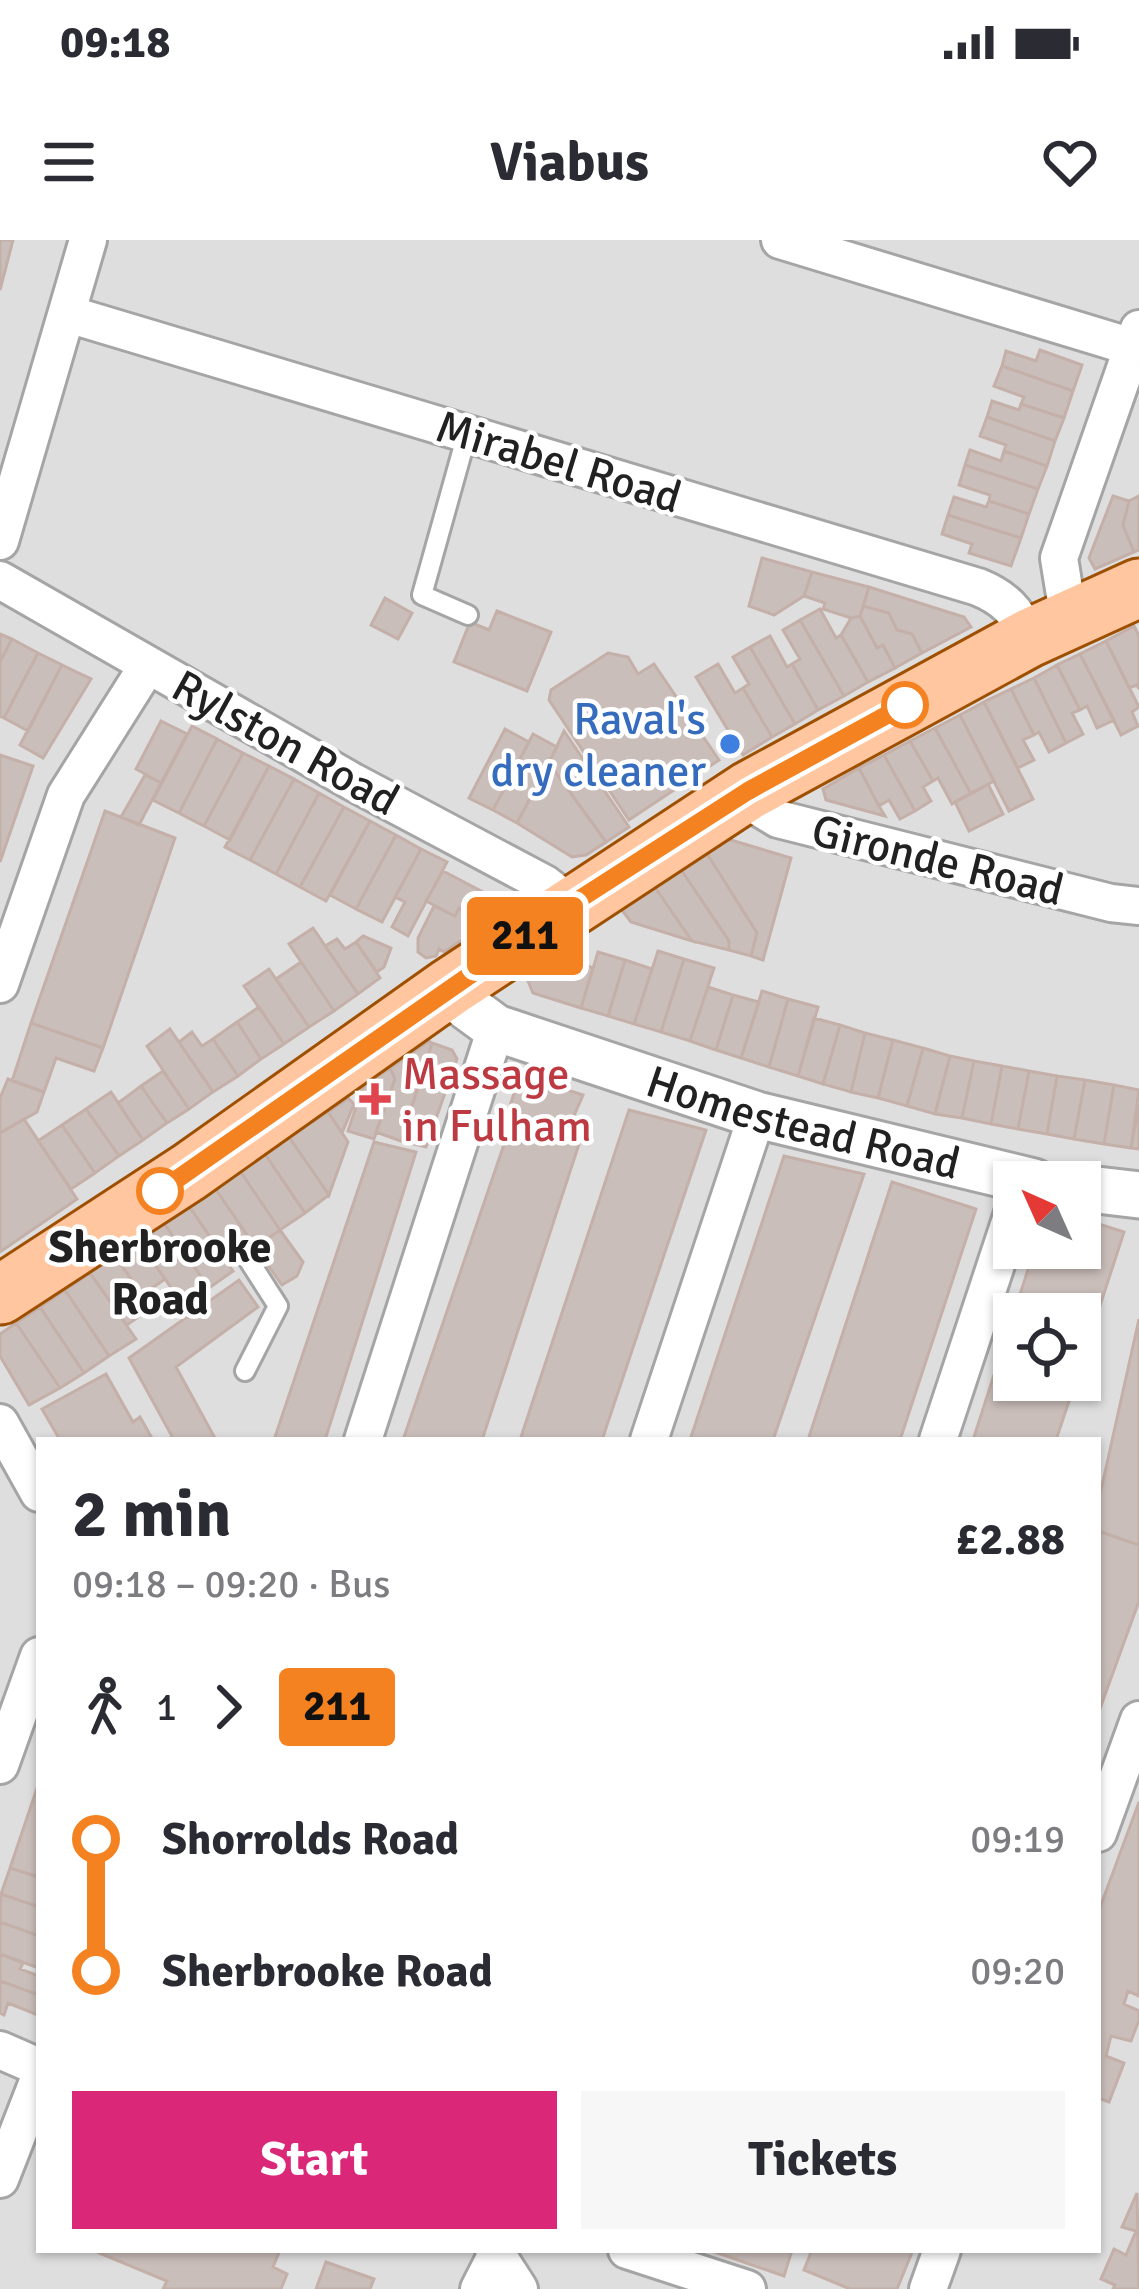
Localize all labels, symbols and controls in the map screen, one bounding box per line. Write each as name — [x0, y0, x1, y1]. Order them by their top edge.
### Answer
text: 09:18 — [60, 15, 170, 70]
icon: menu — [36, 129, 102, 195]
text: Viabus — [490, 129, 649, 196]
icon: heart — [1037, 129, 1103, 195]
street label: Mirabel Road — [429, 399, 688, 526]
street label: Rylston Road — [162, 659, 408, 828]
unlabelled marker — [883, 683, 927, 727]
place label: Raval's dry cleaner — [491, 692, 706, 799]
marker: Raval's dry cleaner — [717, 731, 743, 757]
street label: Gironde Road — [806, 803, 1069, 918]
line badge: 211 — [456, 897, 594, 975]
text: 211 — [491, 910, 559, 961]
place label: Massage in Fulham — [402, 1047, 592, 1154]
street label: Homestead Road — [639, 1054, 965, 1192]
marker: Massage in Fulham — [359, 1083, 391, 1115]
north arrow — [993, 1161, 1101, 1269]
map controls — [993, 1161, 1101, 1401]
marker: Sherbrooke Road — [138, 1169, 182, 1213]
place label: Sherbrooke Road — [48, 1220, 272, 1327]
button: locate — [993, 1293, 1101, 1401]
text: 2 min — [72, 1474, 231, 1555]
text: £2.88 — [955, 1512, 1065, 1567]
text: 09:18 – 09:20 · Bus — [72, 1560, 390, 1608]
icon: walk — [72, 1674, 138, 1740]
icon: forward — [195, 1674, 261, 1740]
text: 211 — [303, 1681, 371, 1732]
text: 1 — [156, 1683, 177, 1731]
text: Shorrolds Road — [162, 1812, 459, 1867]
text: 09:19 — [970, 1815, 1065, 1863]
text: Sherbrooke Road — [162, 1944, 493, 1999]
text: 09:20 — [970, 1947, 1065, 1995]
button: Start — [72, 2091, 557, 2229]
button: Tickets — [581, 2091, 1065, 2229]

